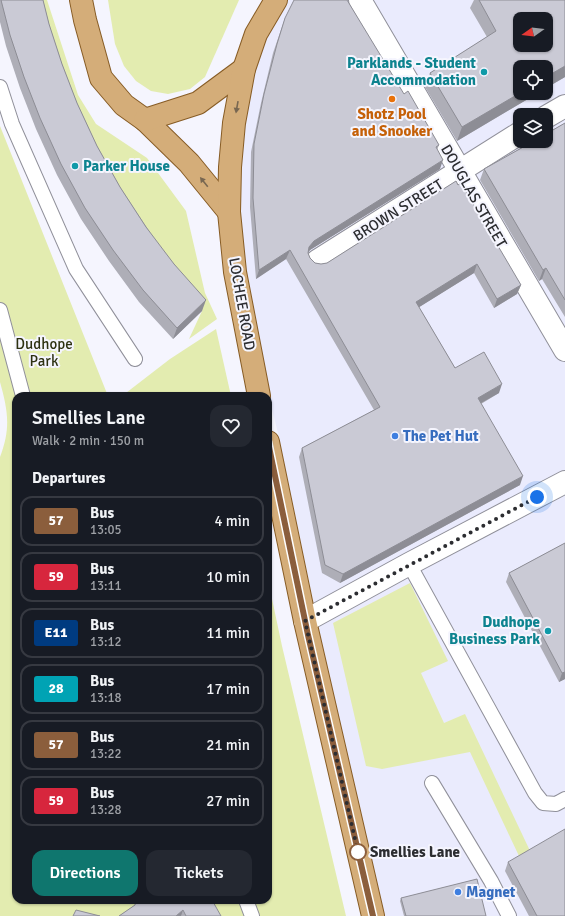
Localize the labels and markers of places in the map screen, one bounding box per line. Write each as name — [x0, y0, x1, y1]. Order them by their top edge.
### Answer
place label: Parklands - Student Accommodation — [347, 54, 476, 89]
marker: Parklands - Student Accommodation — [479, 67, 489, 77]
marker: Shotz Pool and Snooker — [387, 94, 397, 104]
place label: Shotz Pool and Snooker — [352, 105, 432, 140]
place label: Parker House — [83, 157, 170, 175]
marker: Parker House — [70, 161, 80, 171]
place label: The Pet Hut — [403, 427, 479, 445]
marker: The Pet Hut — [390, 431, 400, 441]
place label: Dudhope Business Park — [449, 613, 540, 648]
marker: Dudhope Business Park — [543, 626, 553, 636]
marker: Smellies Lane — [349, 843, 367, 861]
place label: Smellies Lane — [370, 843, 460, 861]
place label: Magnet — [466, 883, 516, 901]
marker: Magnet — [453, 887, 463, 897]

